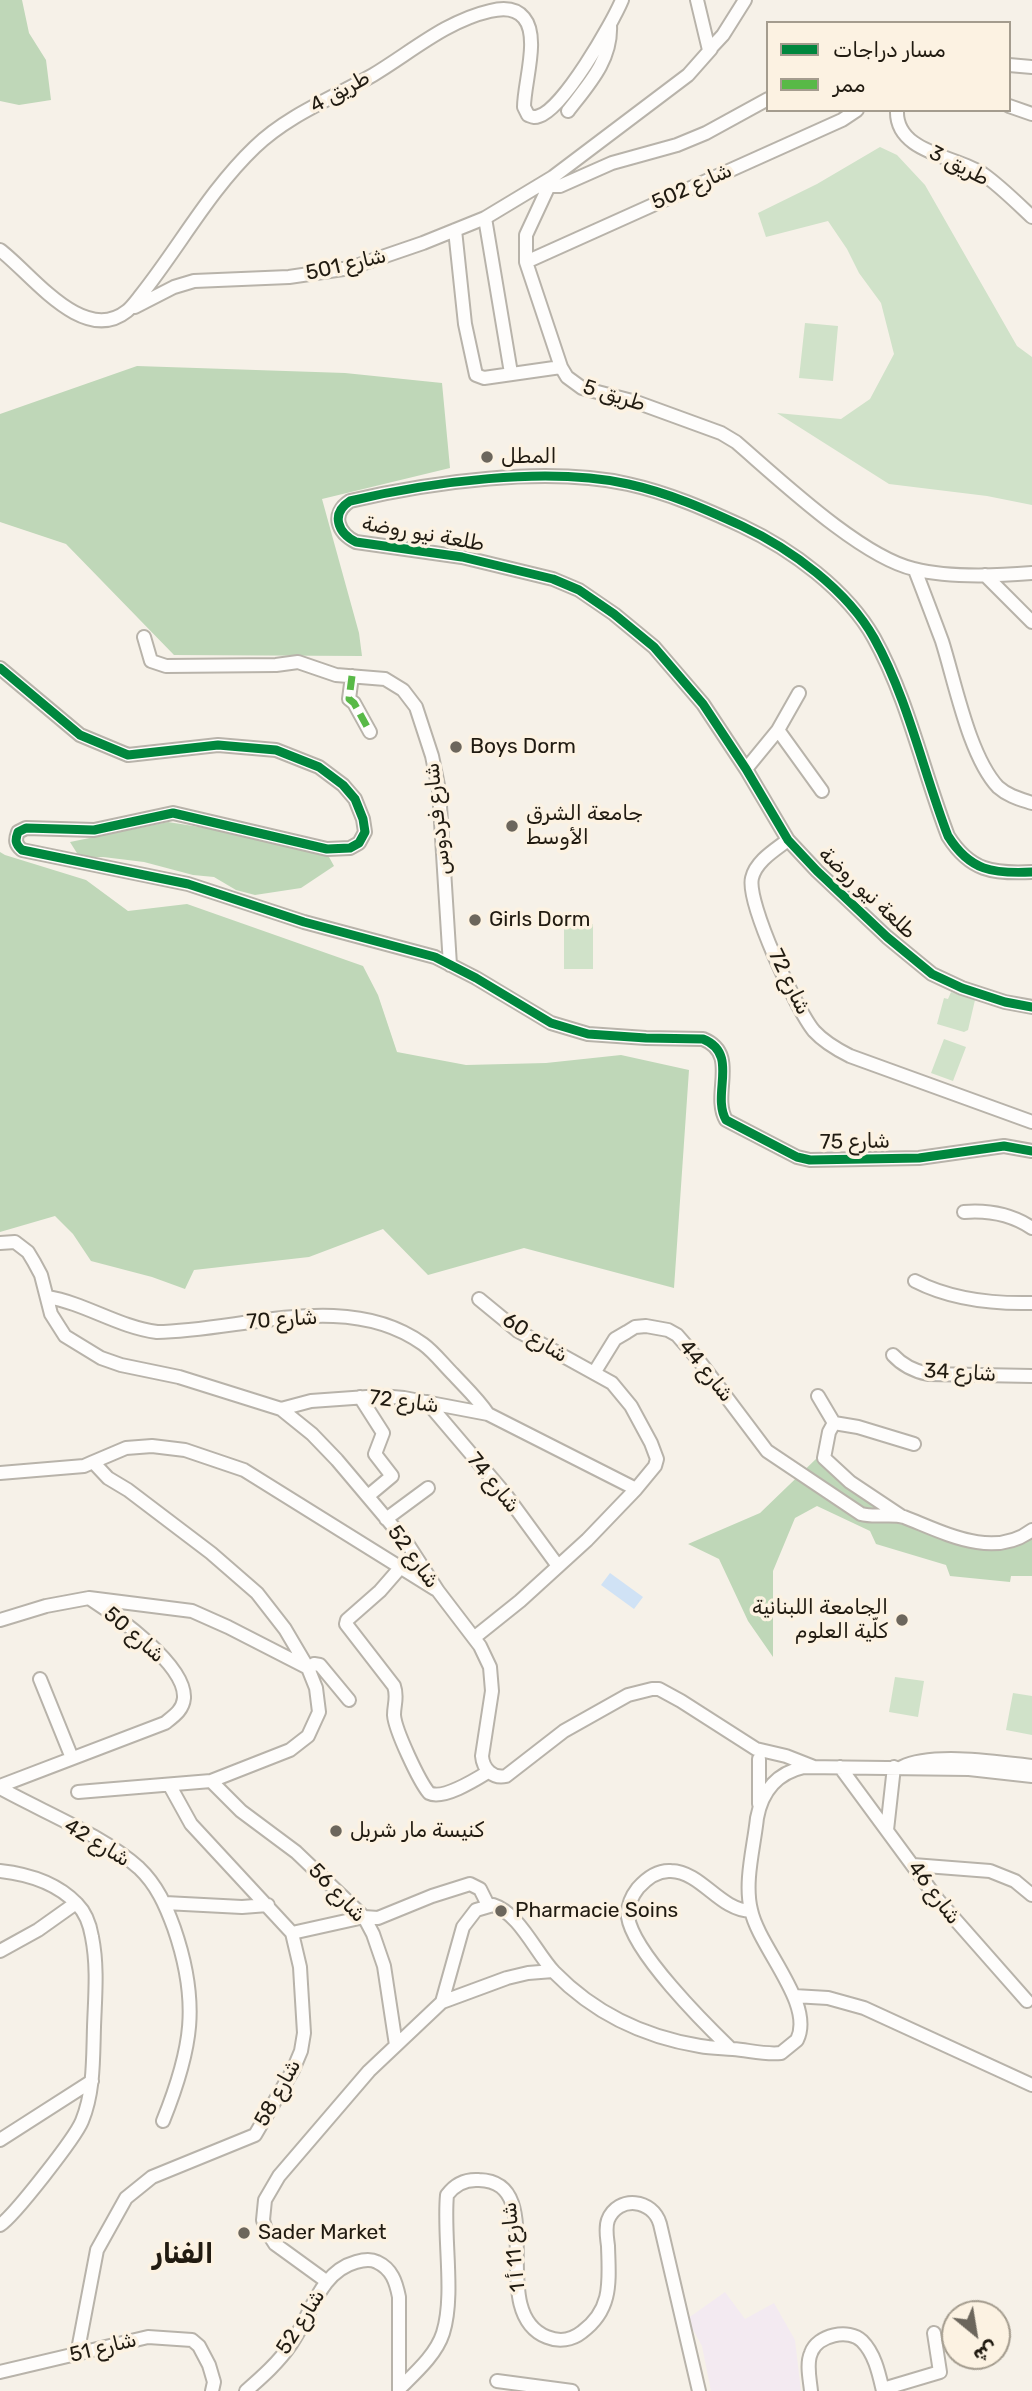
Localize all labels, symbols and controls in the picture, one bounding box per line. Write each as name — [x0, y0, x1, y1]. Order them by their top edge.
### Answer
legend — [766, 21, 1011, 112]
text: مسار دراجات — [833, 37, 946, 62]
street label: طريق 4 — [306, 65, 374, 119]
text: ممر — [833, 72, 865, 97]
street label: طريق 3 — [925, 140, 993, 192]
street label: شارع 502 — [648, 158, 736, 216]
street label: شارع 501 — [303, 244, 389, 286]
street label: طريق 5 — [580, 375, 648, 417]
place label: المطل — [501, 444, 556, 470]
marker: المطل — [479, 449, 495, 465]
street label: طلعة نيو روضة — [360, 511, 486, 557]
place label: Boys Dorm — [470, 734, 576, 760]
marker: Boys Dorm — [448, 739, 464, 755]
street label: شارع فردوس — [420, 762, 456, 876]
place label: جامعة الشرق الأوسط — [526, 801, 643, 851]
marker: جامعة الشرق الأوسط — [504, 818, 520, 834]
street label: طلعة نيو روضة — [813, 842, 921, 944]
place label: Girls Dorm — [489, 907, 590, 933]
marker: Girls Dorm — [467, 912, 483, 928]
street label: شارع 72 — [762, 945, 816, 1019]
street label: شارع 75 — [820, 1129, 890, 1155]
street label: شارع 70 — [246, 1305, 318, 1335]
street label: شارع 60 — [498, 1308, 572, 1368]
street label: شارع 44 — [673, 1335, 739, 1407]
street label: شارع 34 — [923, 1359, 997, 1387]
street label: شارع 72 — [368, 1385, 440, 1419]
street label: شارع 74 — [461, 1448, 525, 1518]
street label: شارع 52 — [382, 1521, 444, 1593]
place label: الجامعة اللبنانية كلّية العلوم — [752, 1595, 888, 1645]
street label: شارع 50 — [98, 1602, 170, 1668]
marker: الجامعة اللبنانية كلّية العلوم — [894, 1612, 910, 1628]
street label: شارع 42 — [59, 1814, 135, 1872]
place label: كنيسة مار شربل — [350, 1818, 484, 1844]
marker: كنيسة مار شربل — [328, 1823, 344, 1839]
street label: شارع 46 — [902, 1856, 966, 1930]
street label: شارع 56 — [303, 1858, 371, 1928]
place label: Pharmacie Soins — [515, 1898, 678, 1924]
marker: Pharmacie Soins — [493, 1903, 509, 1919]
street label: شارع 58 — [249, 2055, 307, 2131]
street label: شارع 11 أ 1 — [497, 2201, 531, 2293]
place label: Sader Market — [258, 2220, 387, 2246]
marker: Sader Market — [236, 2225, 252, 2241]
district label: الفنار — [153, 2238, 213, 2272]
street label: شارع 52 — [271, 2285, 331, 2359]
north arrow — [941, 2300, 1011, 2370]
street label: شارع 51 — [67, 2328, 139, 2368]
text: ش — [970, 2336, 1002, 2368]

